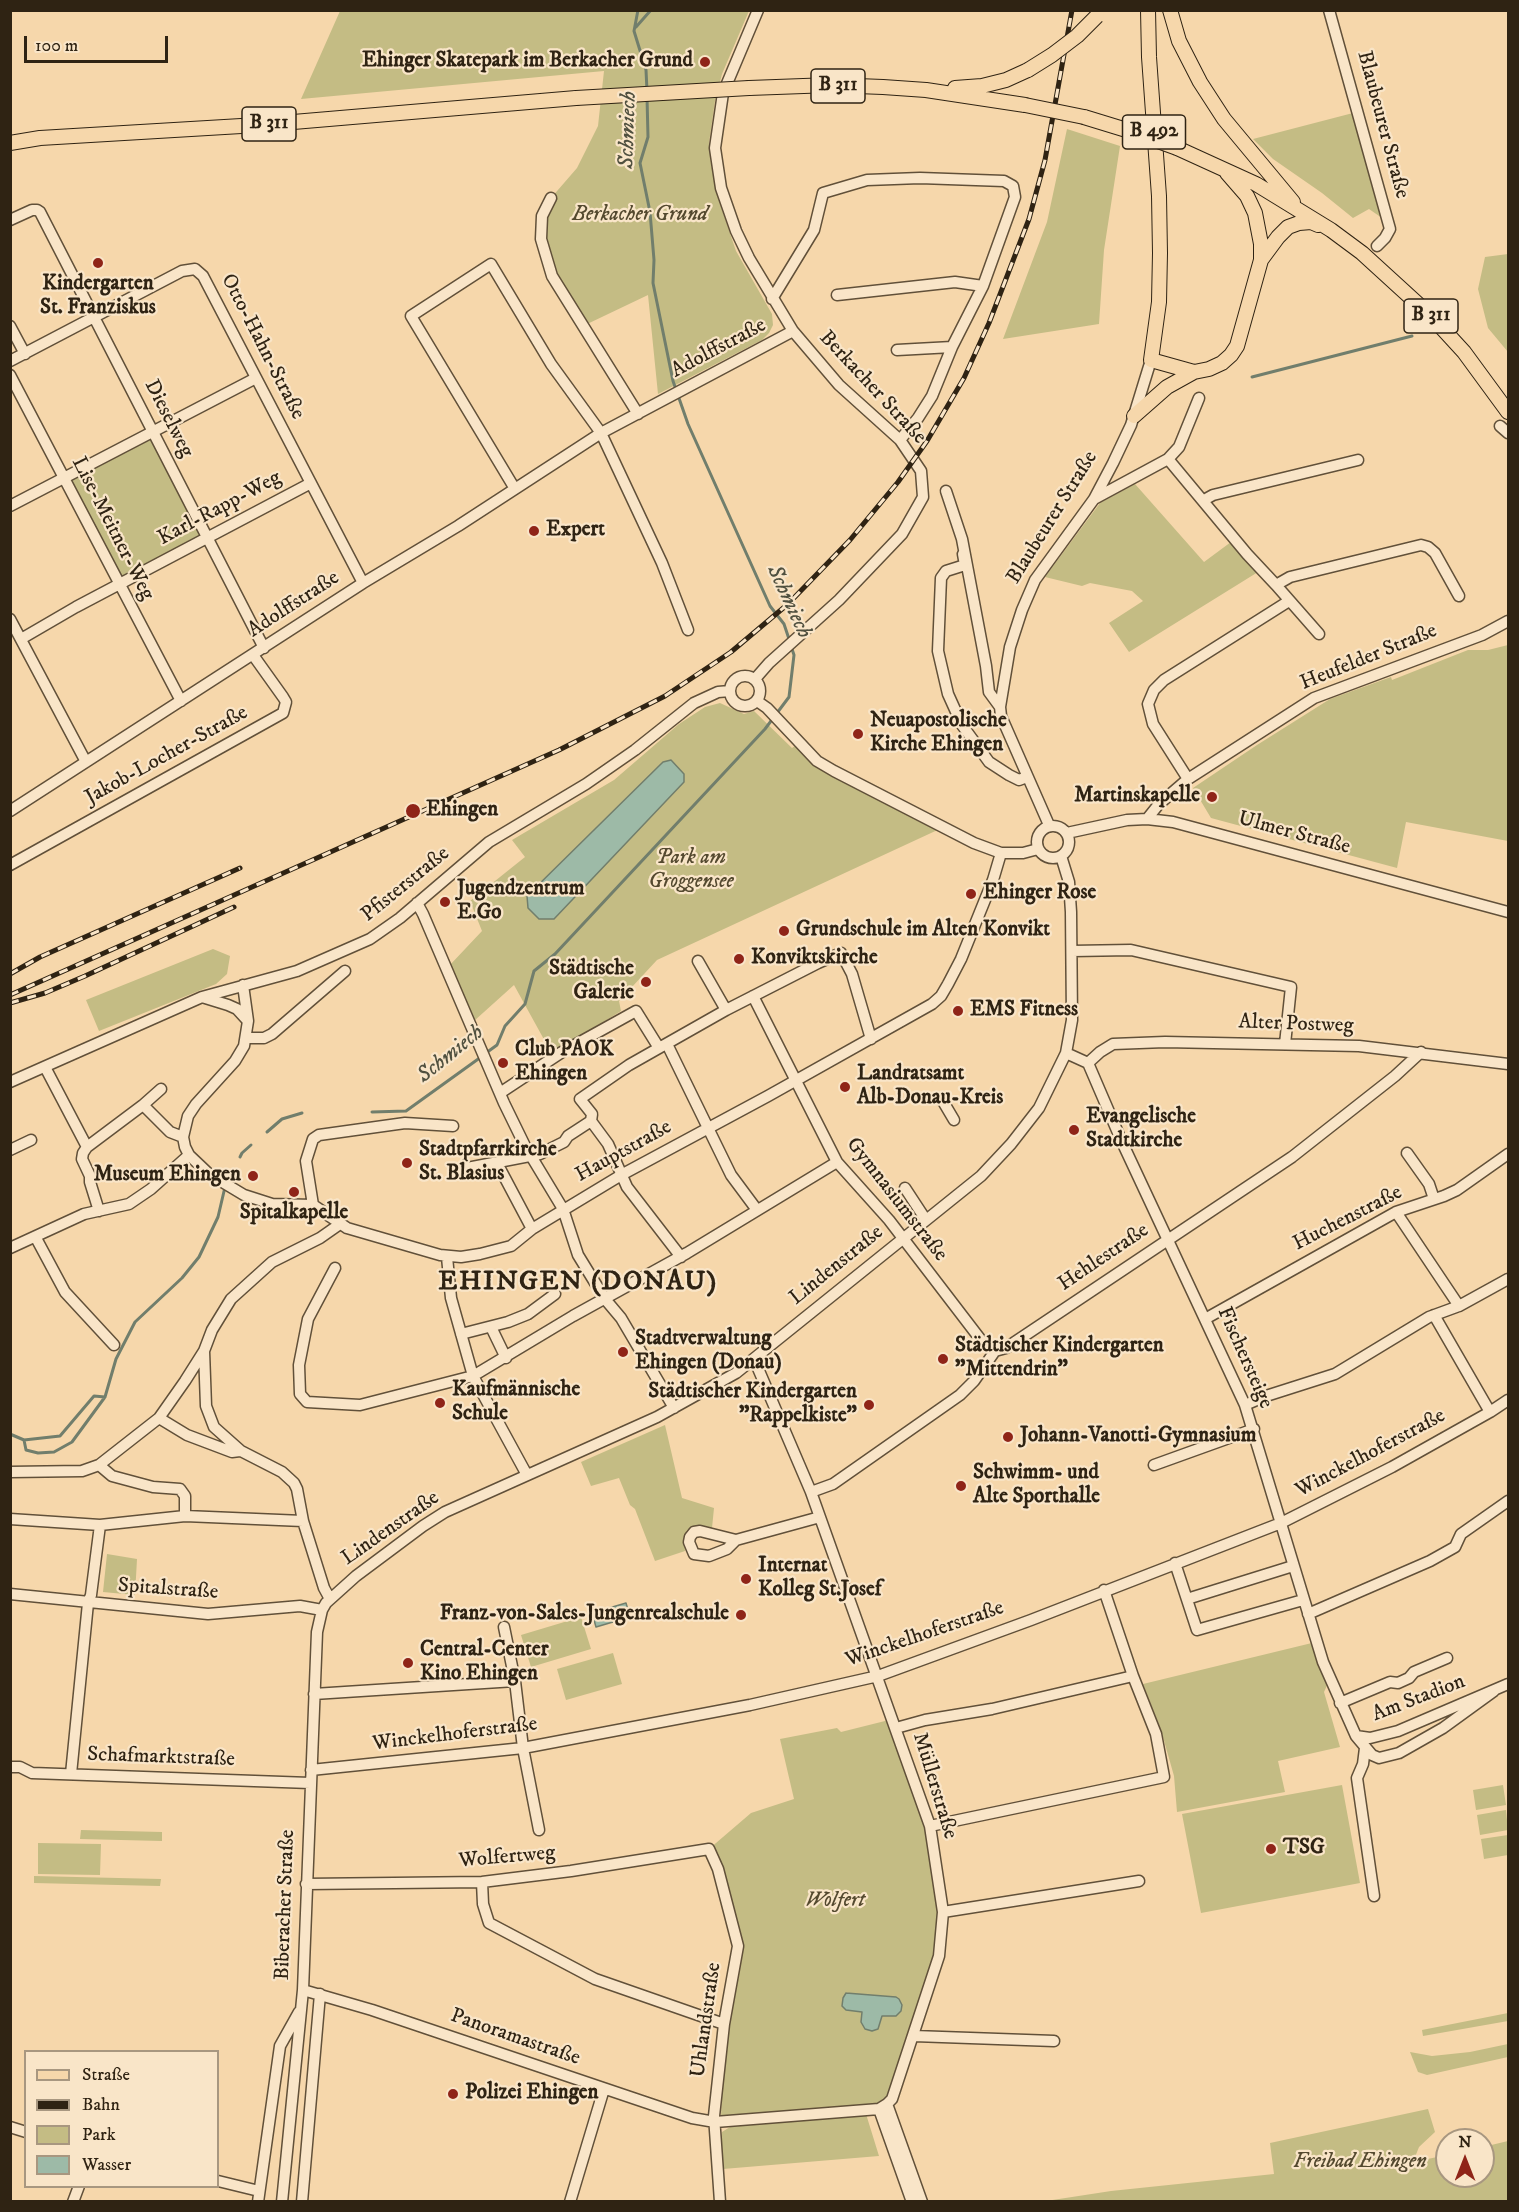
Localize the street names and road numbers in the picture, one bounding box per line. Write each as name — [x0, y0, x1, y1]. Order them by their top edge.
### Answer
street label: Blaubeurer Straße — [1350, 48, 1414, 202]
road number: B 311 — [811, 69, 865, 103]
road number: B 311 — [242, 107, 296, 141]
road number: B 492 — [1122, 115, 1186, 149]
street label: Otto-Hahn-Straße — [214, 270, 310, 424]
road number: B 311 — [1404, 299, 1458, 333]
street label: Adolffstraße — [667, 313, 771, 385]
street label: Berkacher Straße — [813, 326, 931, 450]
street label: Dieselweg — [138, 376, 198, 462]
street label: Blaubeurer Straße — [1002, 447, 1104, 589]
street label: Lise-Meitner-Weg — [65, 453, 159, 605]
street label: Karl-Rapp-Weg — [154, 466, 286, 552]
street label: Adolffstraße — [244, 566, 344, 644]
street label: Heufelder Straße — [1297, 619, 1441, 697]
street label: Jakob-Locher-Straße — [81, 701, 253, 811]
street label: Ulmer Straße — [1235, 807, 1353, 861]
street label: Pfisterstraße — [357, 842, 455, 928]
street label: Alter Postweg — [1238, 1010, 1354, 1040]
street label: Hauptstraße — [572, 1115, 676, 1189]
street label: Gymnasiumstraße — [840, 1133, 952, 1267]
street label: Huchenstraße — [1289, 1181, 1407, 1257]
street label: Hehlestraße — [1054, 1219, 1154, 1297]
street label: Lindenstraße — [785, 1221, 889, 1311]
street label: Fischersteige — [1210, 1303, 1278, 1413]
street label: Winckelhoferstraße — [1292, 1404, 1450, 1504]
street label: Lindenstraße — [337, 1486, 445, 1572]
street label: Spitalstraße — [117, 1574, 219, 1606]
street label: Winckelhoferstraße — [842, 1596, 1008, 1674]
street label: Am Stadion — [1369, 1670, 1469, 1728]
street label: Winckelhoferstraße — [371, 1712, 539, 1758]
street label: Müllerstraße — [906, 1730, 962, 1842]
street label: Schafmarktstraße — [87, 1743, 235, 1773]
street label: Biberacher Straße — [271, 1829, 301, 1981]
street label: Wolfertweg — [458, 1841, 556, 1875]
street label: Uhlandstraße — [686, 1961, 728, 2079]
street label: Panoramastraße — [447, 2004, 583, 2072]

